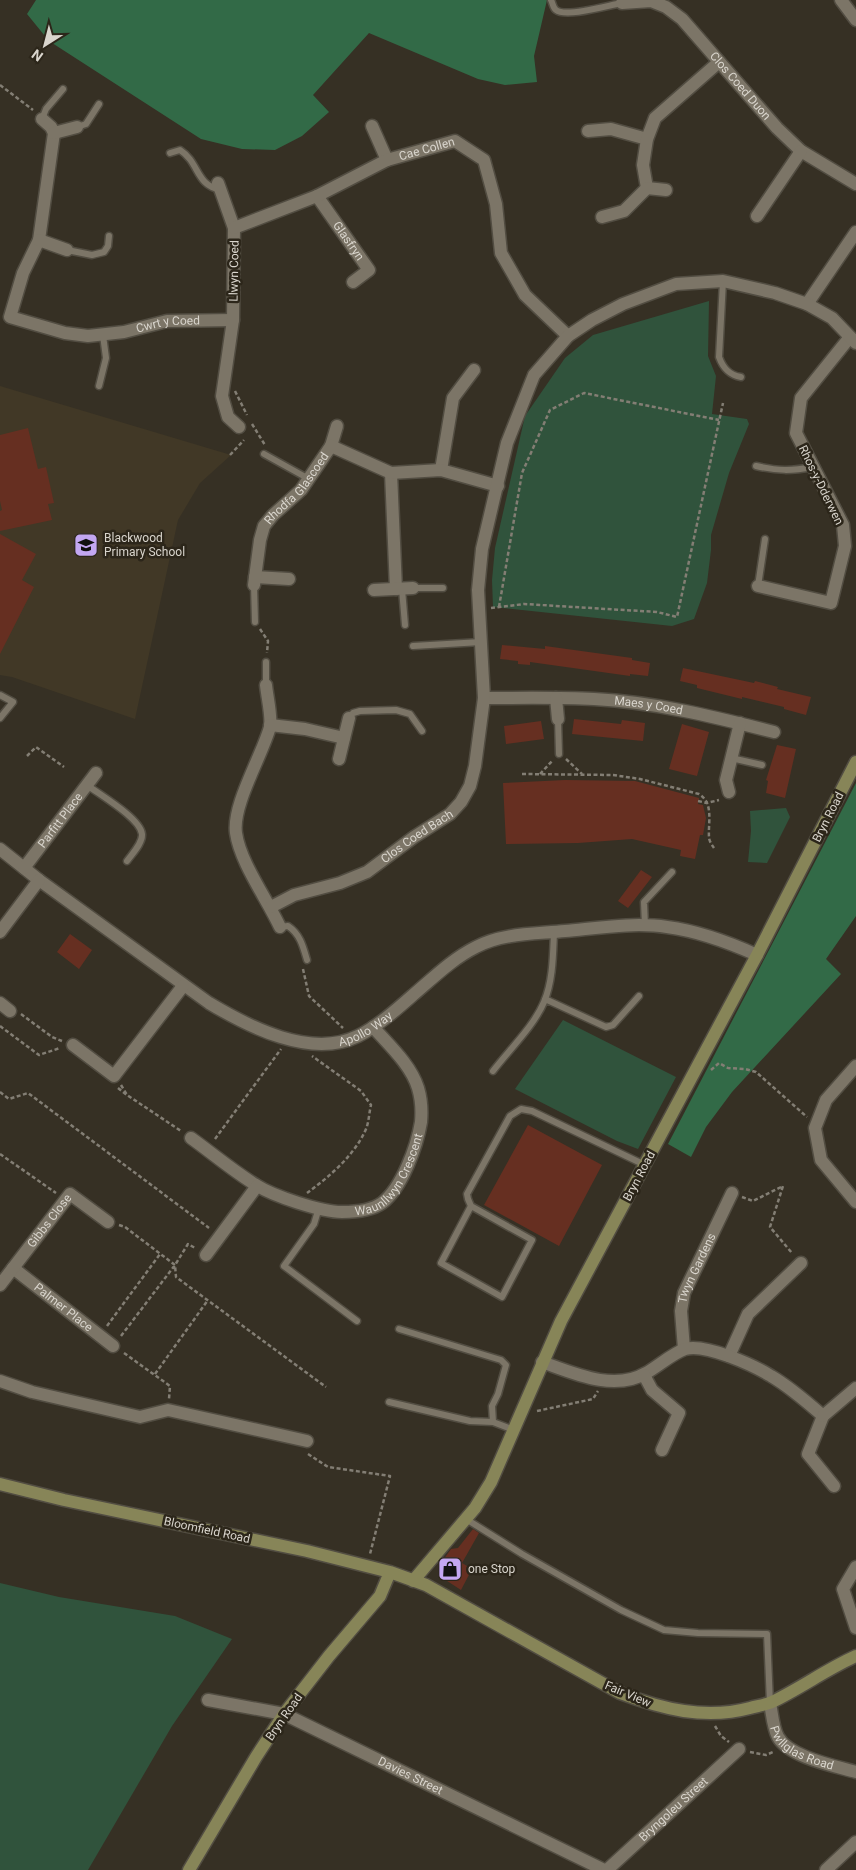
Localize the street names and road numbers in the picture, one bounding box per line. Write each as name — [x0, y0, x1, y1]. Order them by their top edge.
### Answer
street label: Clos Coed Duon — [707, 49, 774, 123]
street label: Cae Collen — [397, 134, 456, 163]
street label: Glasfryn — [330, 219, 367, 263]
street label: Llwyn Coed — [226, 240, 242, 302]
street label: Cwrt y Coed — [135, 314, 200, 336]
street label: Rhos-y-Dderwen — [796, 443, 846, 527]
street label: Rhodfa Glascoed — [261, 450, 332, 527]
street label: Maes y Coed — [614, 693, 684, 717]
street label: Parfitt Place — [35, 790, 86, 850]
street label: Bryn Road — [809, 790, 847, 844]
street label: Clos Coed Bach — [378, 807, 456, 866]
street label: Apollo Way — [337, 1008, 395, 1049]
street label: Waunllwyn Crescent — [354, 1132, 425, 1219]
street label: Bryn Road — [620, 1149, 658, 1203]
street label: Gibbs Close — [24, 1191, 74, 1250]
street label: Twyn Gardens — [675, 1231, 719, 1304]
street label: Palmer Place — [31, 1280, 96, 1335]
street label: Bloomfield Road — [163, 1514, 251, 1546]
street label: Fair View — [603, 1678, 653, 1710]
street label: Bryn Road — [263, 1691, 305, 1743]
street label: Pwllglas Road — [767, 1724, 835, 1773]
street label: Davies Street — [376, 1754, 445, 1797]
street label: Bryngoleu Street — [636, 1774, 711, 1844]

